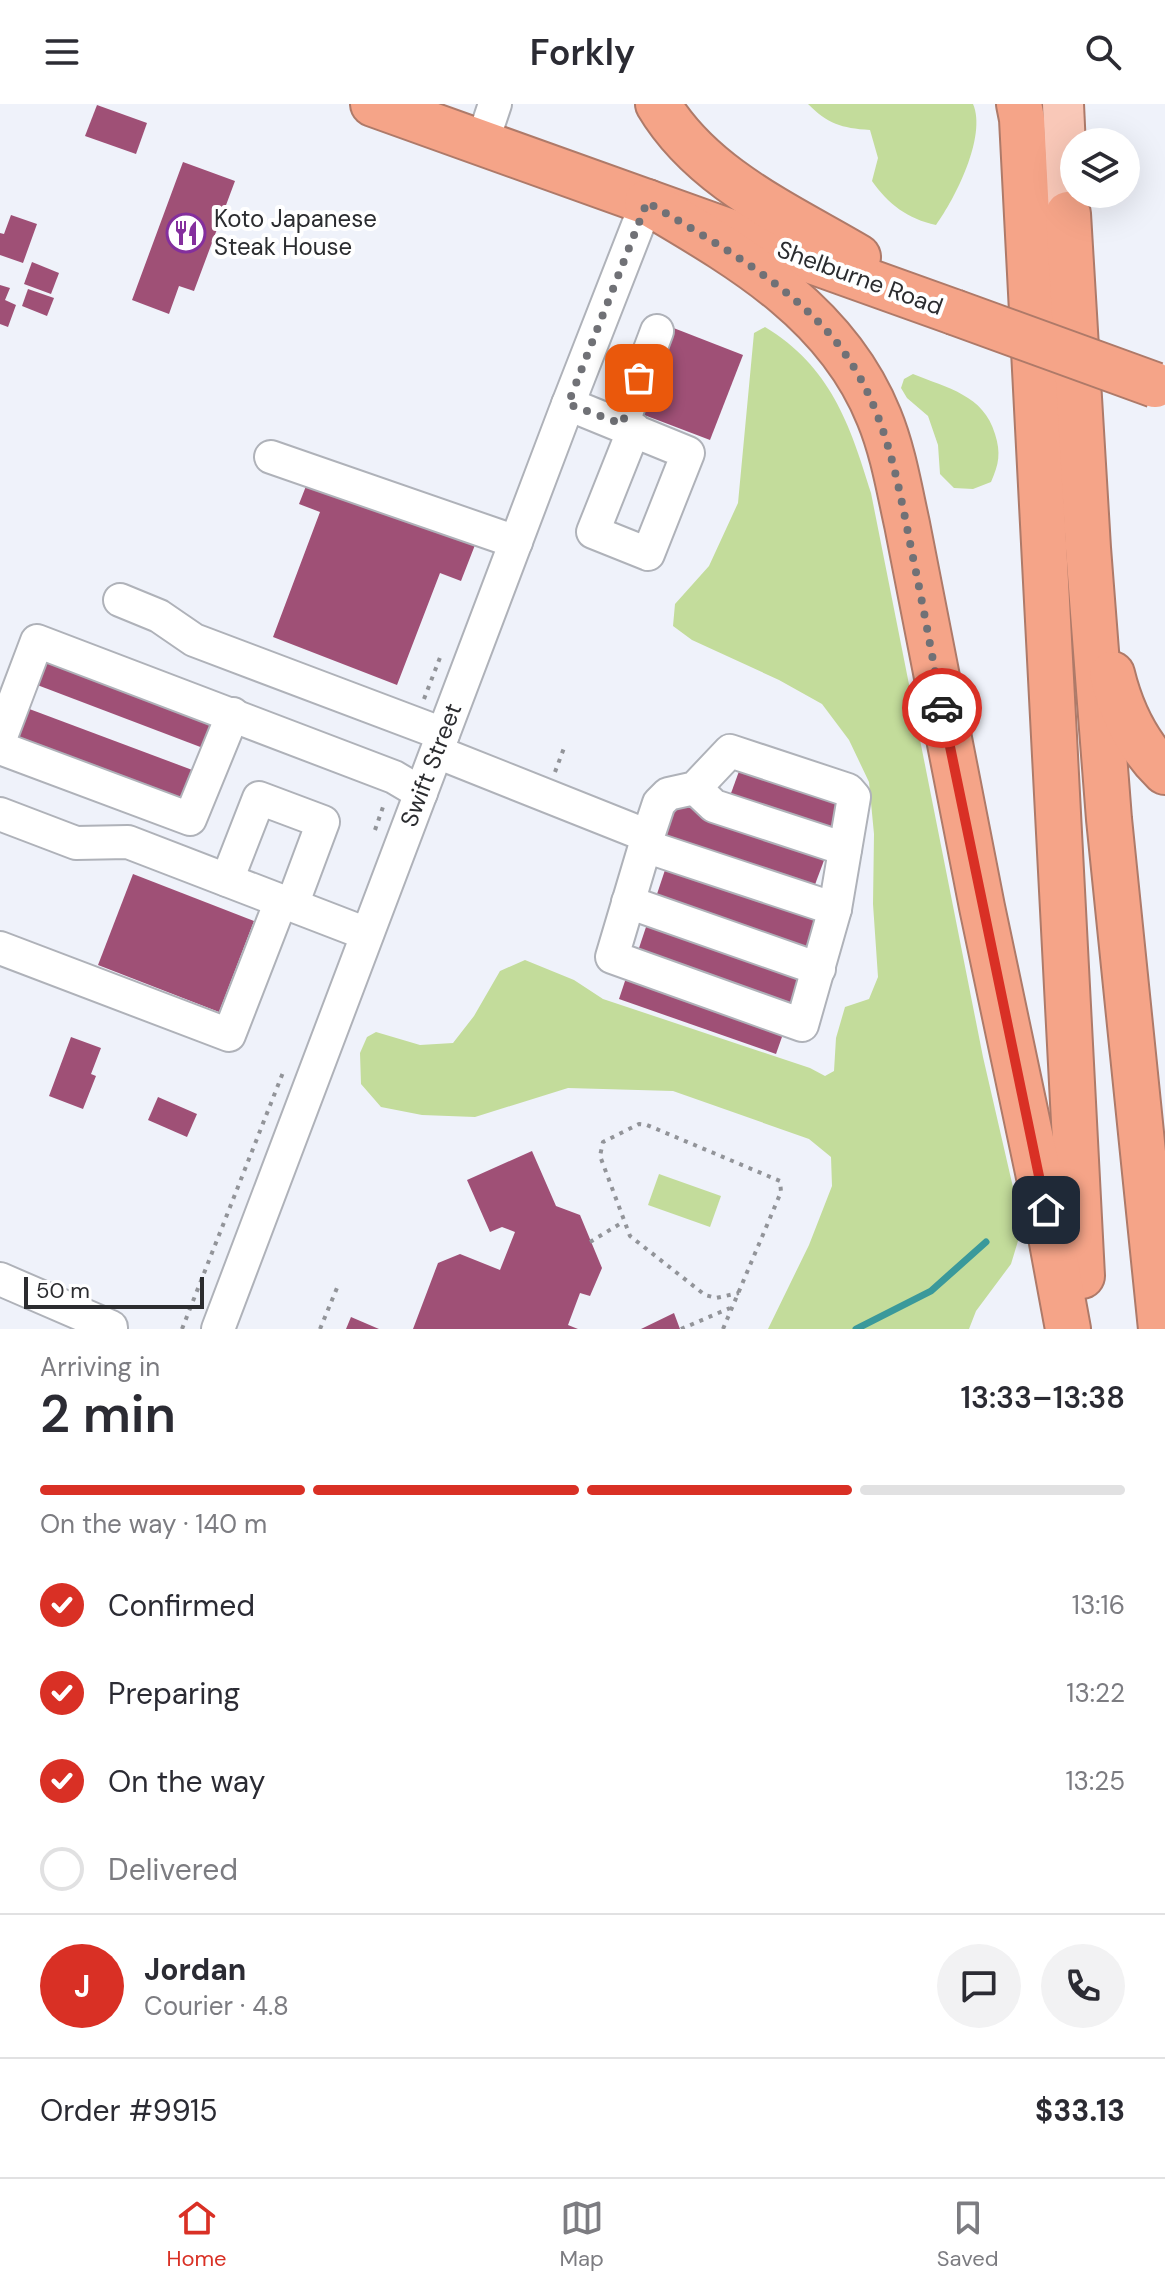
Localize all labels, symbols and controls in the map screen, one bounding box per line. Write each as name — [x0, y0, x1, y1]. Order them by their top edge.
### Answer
text: Forkly — [530, 29, 635, 76]
icon: menu — [40, 30, 84, 74]
icon: search — [1081, 30, 1125, 74]
map controls — [1060, 128, 1140, 208]
button: layers — [1060, 128, 1140, 208]
place label: Koto Japanese Steak House — [214, 203, 377, 262]
restaurant icon: Koto Japanese Steak House — [165, 212, 207, 254]
street label: Shelburne Road — [773, 233, 947, 322]
pin — [605, 344, 673, 412]
icon: bag — [617, 356, 661, 400]
courier — [902, 668, 982, 748]
icon: car — [920, 686, 964, 730]
street label: Swift Street — [393, 699, 468, 831]
pin — [1012, 1176, 1080, 1244]
icon: home — [1024, 1188, 1068, 1232]
scale bar — [24, 1273, 204, 1309]
text: 50 m — [36, 1276, 90, 1305]
text: Arriving in — [40, 1350, 160, 1384]
text: 13:33–13:38 — [961, 1378, 1125, 1417]
text: 2 min — [40, 1380, 176, 1448]
text: On the way · 140 m — [40, 1507, 267, 1541]
icon: check — [40, 1583, 84, 1627]
text: Confirmed — [108, 1586, 255, 1625]
text: 13:16 — [1072, 1588, 1125, 1622]
icon: check — [40, 1671, 84, 1715]
text: Preparing — [108, 1674, 240, 1713]
text: 13:22 — [1066, 1676, 1125, 1710]
icon: check — [40, 1759, 84, 1803]
text: On the way — [108, 1762, 265, 1801]
text: 13:25 — [1065, 1764, 1125, 1798]
text: Delivered — [108, 1850, 238, 1889]
button: chat — [937, 1944, 1021, 2028]
button: phone — [1041, 1944, 1125, 2028]
text: Jordan — [144, 1950, 246, 1989]
text: J — [74, 1967, 90, 2006]
text: Courier · 4.8 — [144, 1989, 289, 2023]
text: Order #9915 — [40, 2091, 218, 2130]
text: $33.13 — [1035, 2091, 1125, 2130]
tab: Home — [166, 2196, 227, 2273]
tab: Map — [560, 2196, 604, 2273]
tab: Saved — [937, 2196, 999, 2273]

